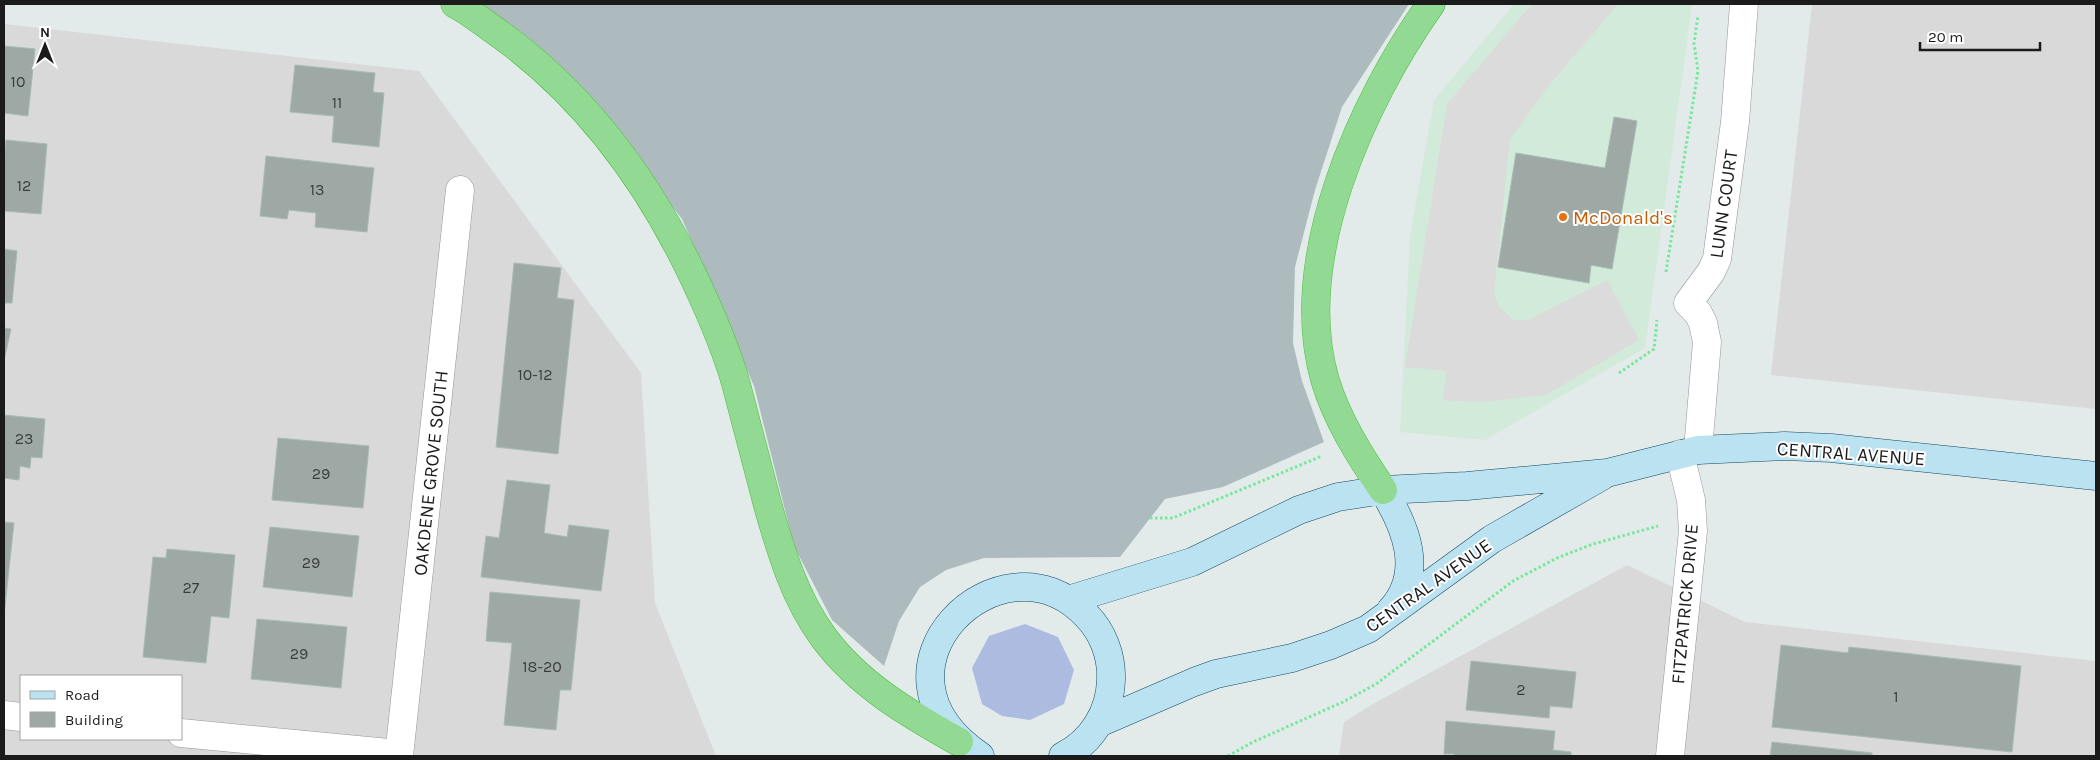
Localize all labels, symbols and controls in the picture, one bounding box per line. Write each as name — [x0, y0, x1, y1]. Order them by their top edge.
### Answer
north arrow — [20, 20, 70, 70]
scale bar — [1920, 20, 2040, 52]
text: N — [40, 24, 50, 41]
text: 20 m — [1928, 28, 1963, 46]
house number: 10 — [11, 72, 25, 91]
house number: 11 — [332, 93, 342, 112]
street label: LUNN COURT — [1705, 148, 1743, 260]
house number: 12 — [17, 176, 31, 195]
house number: 13 — [310, 180, 324, 199]
place label: McDonald's — [1573, 207, 1673, 229]
marker: McDonald's — [1557, 211, 1569, 223]
house number: 10-12 — [518, 365, 552, 384]
street label: OAKDENE GROVE SOUTH — [409, 369, 453, 577]
house number: 23 — [15, 429, 33, 448]
street label: CENTRAL AVENUE — [1776, 438, 1926, 470]
house number: 29 — [312, 464, 330, 483]
street label: FITZPATRICK DRIVE — [1667, 523, 1703, 685]
street label: CENTRAL AVENUE — [1361, 534, 1496, 637]
house number: 29 — [302, 553, 320, 572]
house number: 27 — [183, 578, 200, 597]
house number: 29 — [290, 644, 308, 663]
house number: 18-20 — [522, 657, 562, 676]
legend — [20, 675, 182, 740]
house number: 2 — [1516, 680, 1526, 699]
text: Road — [65, 686, 100, 704]
house number: 1 — [1893, 687, 1899, 706]
text: Building — [65, 711, 123, 729]

